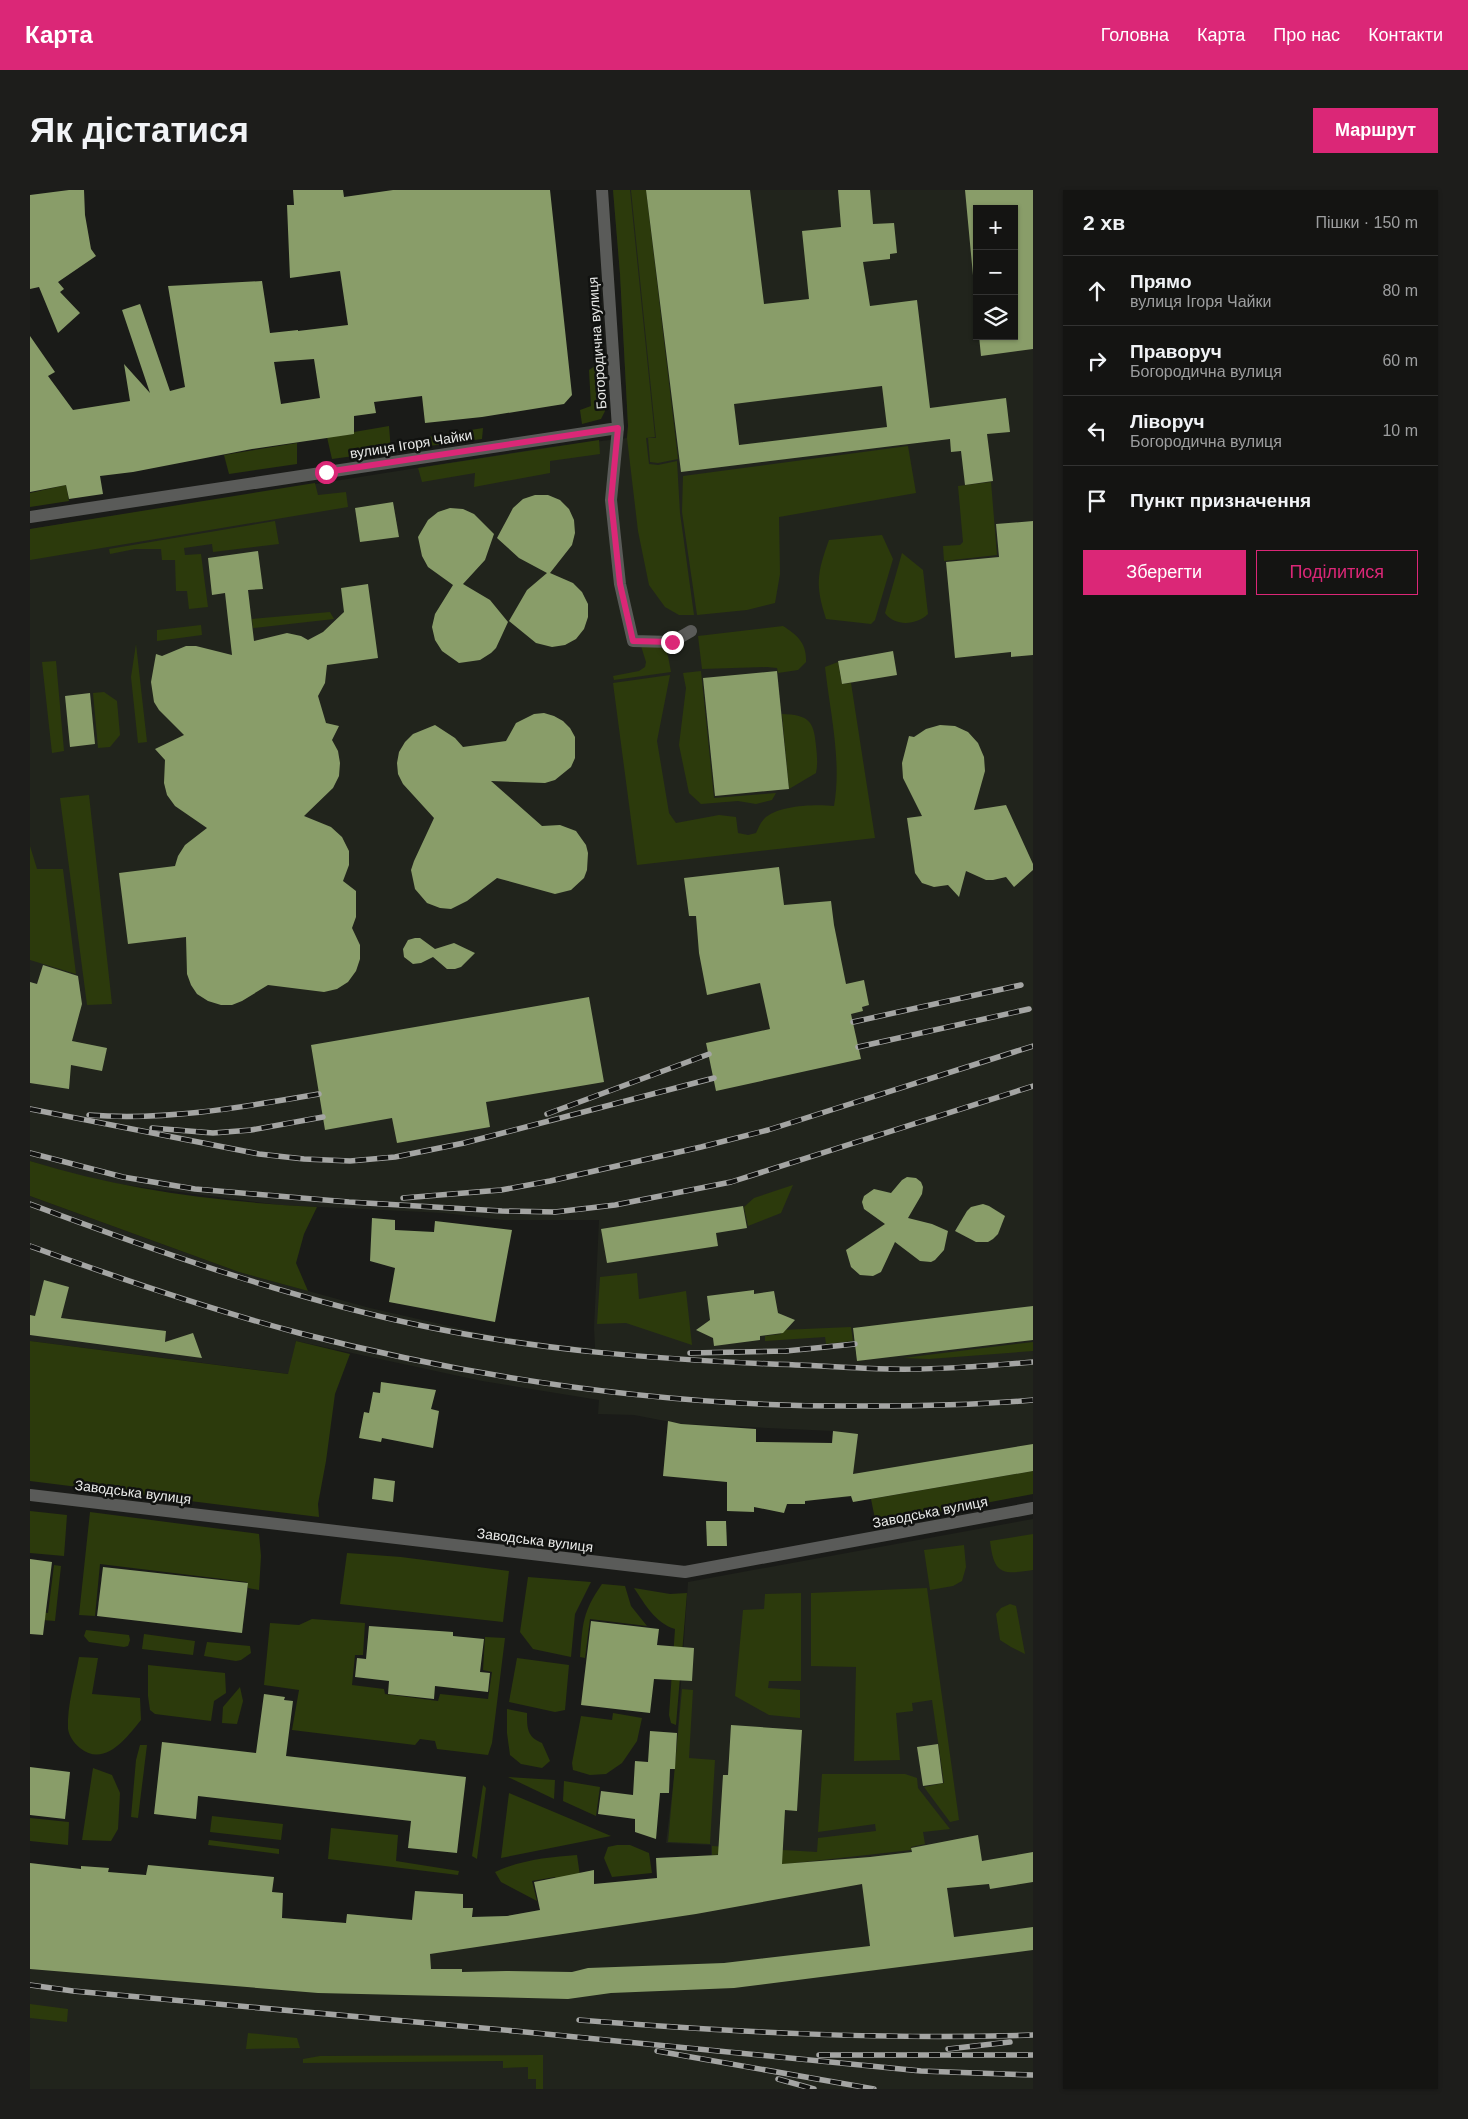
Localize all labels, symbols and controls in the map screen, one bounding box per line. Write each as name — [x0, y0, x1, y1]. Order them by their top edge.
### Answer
text: Карта — [25, 21, 93, 48]
text: Головна — [1101, 25, 1169, 45]
text: Карта — [1197, 25, 1245, 45]
text: Про нас — [1273, 25, 1340, 45]
text: Контакти — [1368, 25, 1443, 45]
button: Маршрут — [1313, 108, 1438, 153]
text: Як дістатися — [30, 110, 249, 149]
map controls — [973, 205, 1018, 340]
button: + — [973, 205, 1018, 250]
text: 2 хв — [1083, 211, 1125, 234]
text: Пішки · 150 m — [1315, 214, 1418, 231]
button: − — [973, 250, 1018, 295]
text: Прямо — [1130, 271, 1192, 292]
street label: Богородична вулиця — [584, 276, 610, 410]
icon: ahead — [1083, 277, 1111, 305]
text: 80 m — [1382, 282, 1418, 299]
text: вулиця Ігоря Чайки — [1130, 293, 1271, 310]
button: layers — [973, 295, 1018, 340]
text: Праворуч — [1130, 341, 1222, 362]
icon: right — [1083, 347, 1111, 375]
text: 60 m — [1382, 352, 1418, 369]
text: Богородична вулиця — [1130, 363, 1282, 380]
text: Ліворуч — [1130, 411, 1205, 432]
icon: left — [1083, 417, 1111, 445]
text: 10 m — [1382, 422, 1418, 439]
street label: вулиця Ігоря Чайки — [349, 426, 473, 462]
text: Богородична вулиця — [1130, 433, 1282, 450]
route start — [315, 461, 338, 484]
icon: arrive — [1083, 487, 1111, 515]
text: Пункт призначення — [1130, 490, 1311, 511]
button: Зберегти — [1083, 550, 1246, 595]
button: Поділитися — [1256, 550, 1418, 595]
route end — [661, 631, 684, 654]
street label: Заводська вулиця — [74, 1477, 192, 1507]
street label: Заводська вулиця — [871, 1493, 989, 1531]
street label: Заводська вулиця — [476, 1525, 594, 1555]

